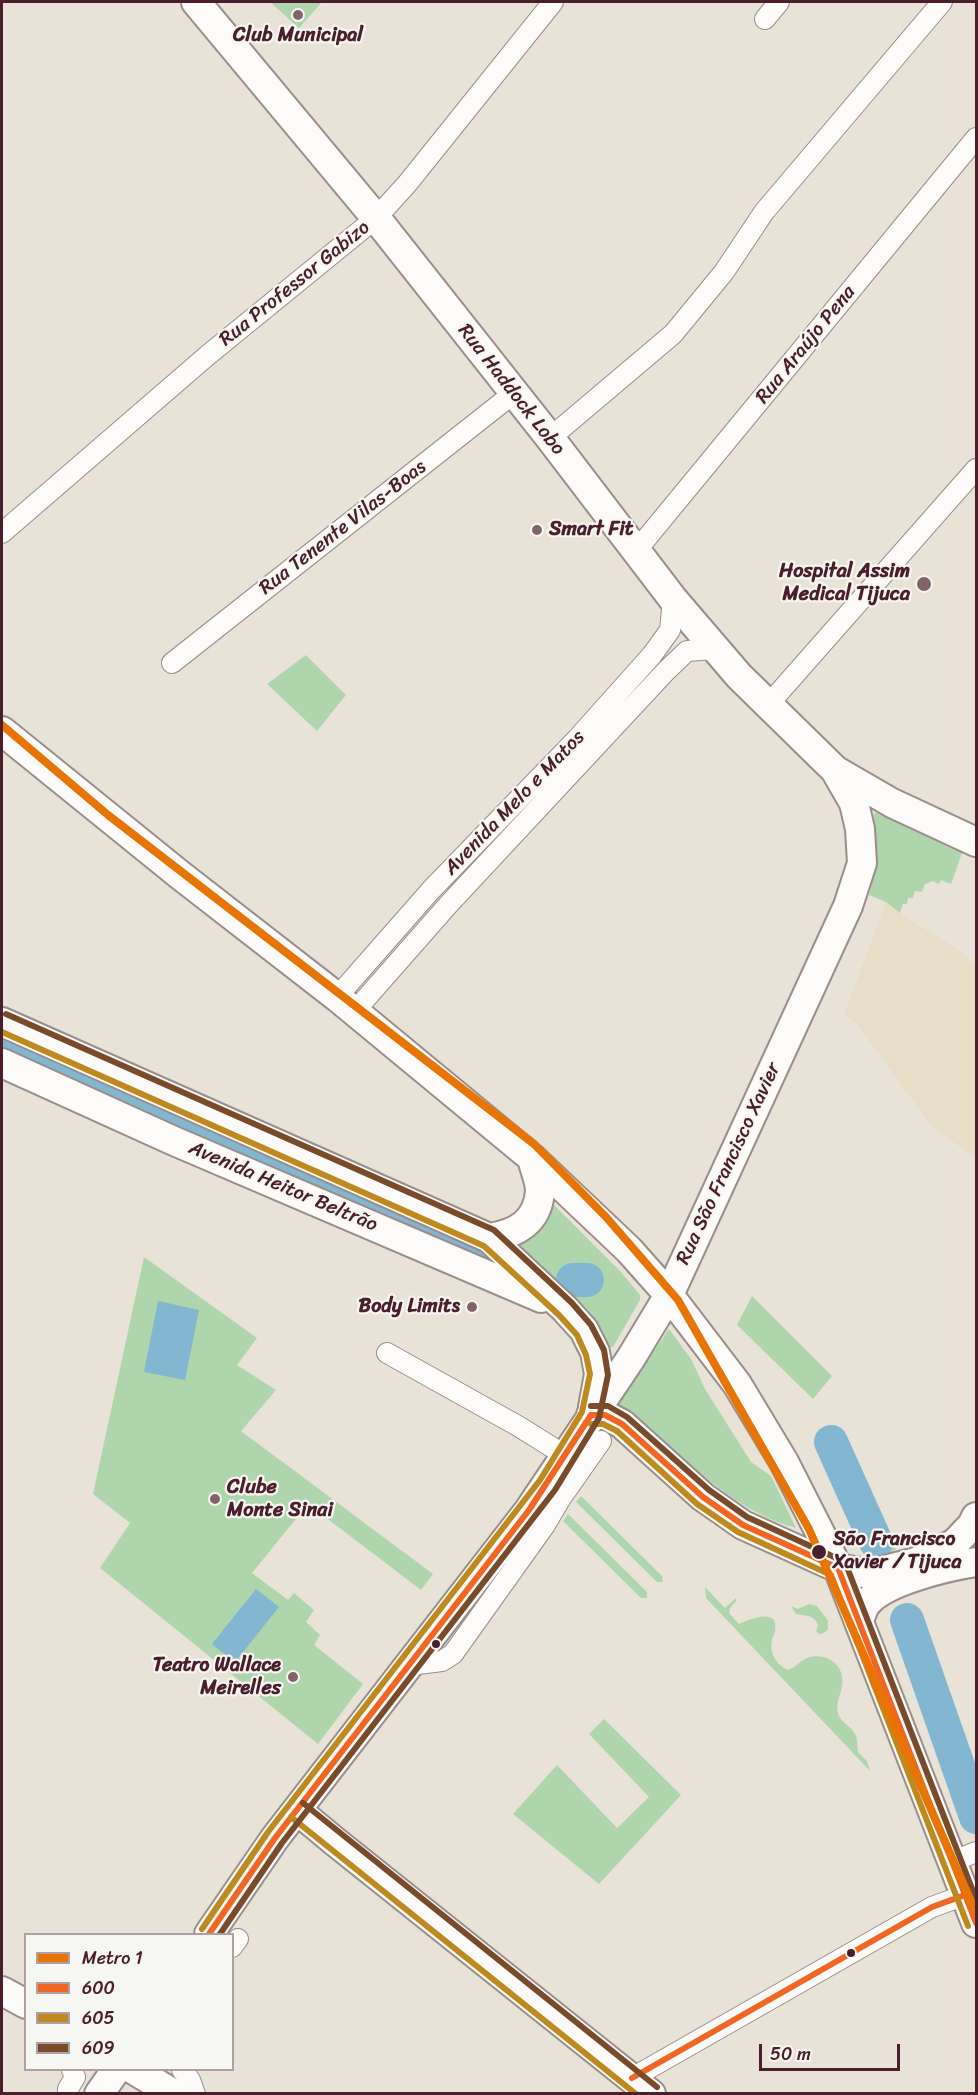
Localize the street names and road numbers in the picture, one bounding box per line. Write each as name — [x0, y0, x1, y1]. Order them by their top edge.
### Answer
street label: Rua Professor Gabizo — [215, 216, 375, 352]
street label: Rua Araújo Pena — [751, 281, 861, 409]
street label: Rua Haddock Lobo — [452, 320, 570, 460]
street label: Rua Tenente Vilas-Boas — [255, 455, 431, 601]
street label: Avenida Melo e Matos — [440, 725, 590, 881]
street label: Rua São Francisco Xavier — [672, 1059, 786, 1269]
street label: Avenida Heitor Beltrão — [185, 1136, 381, 1238]

